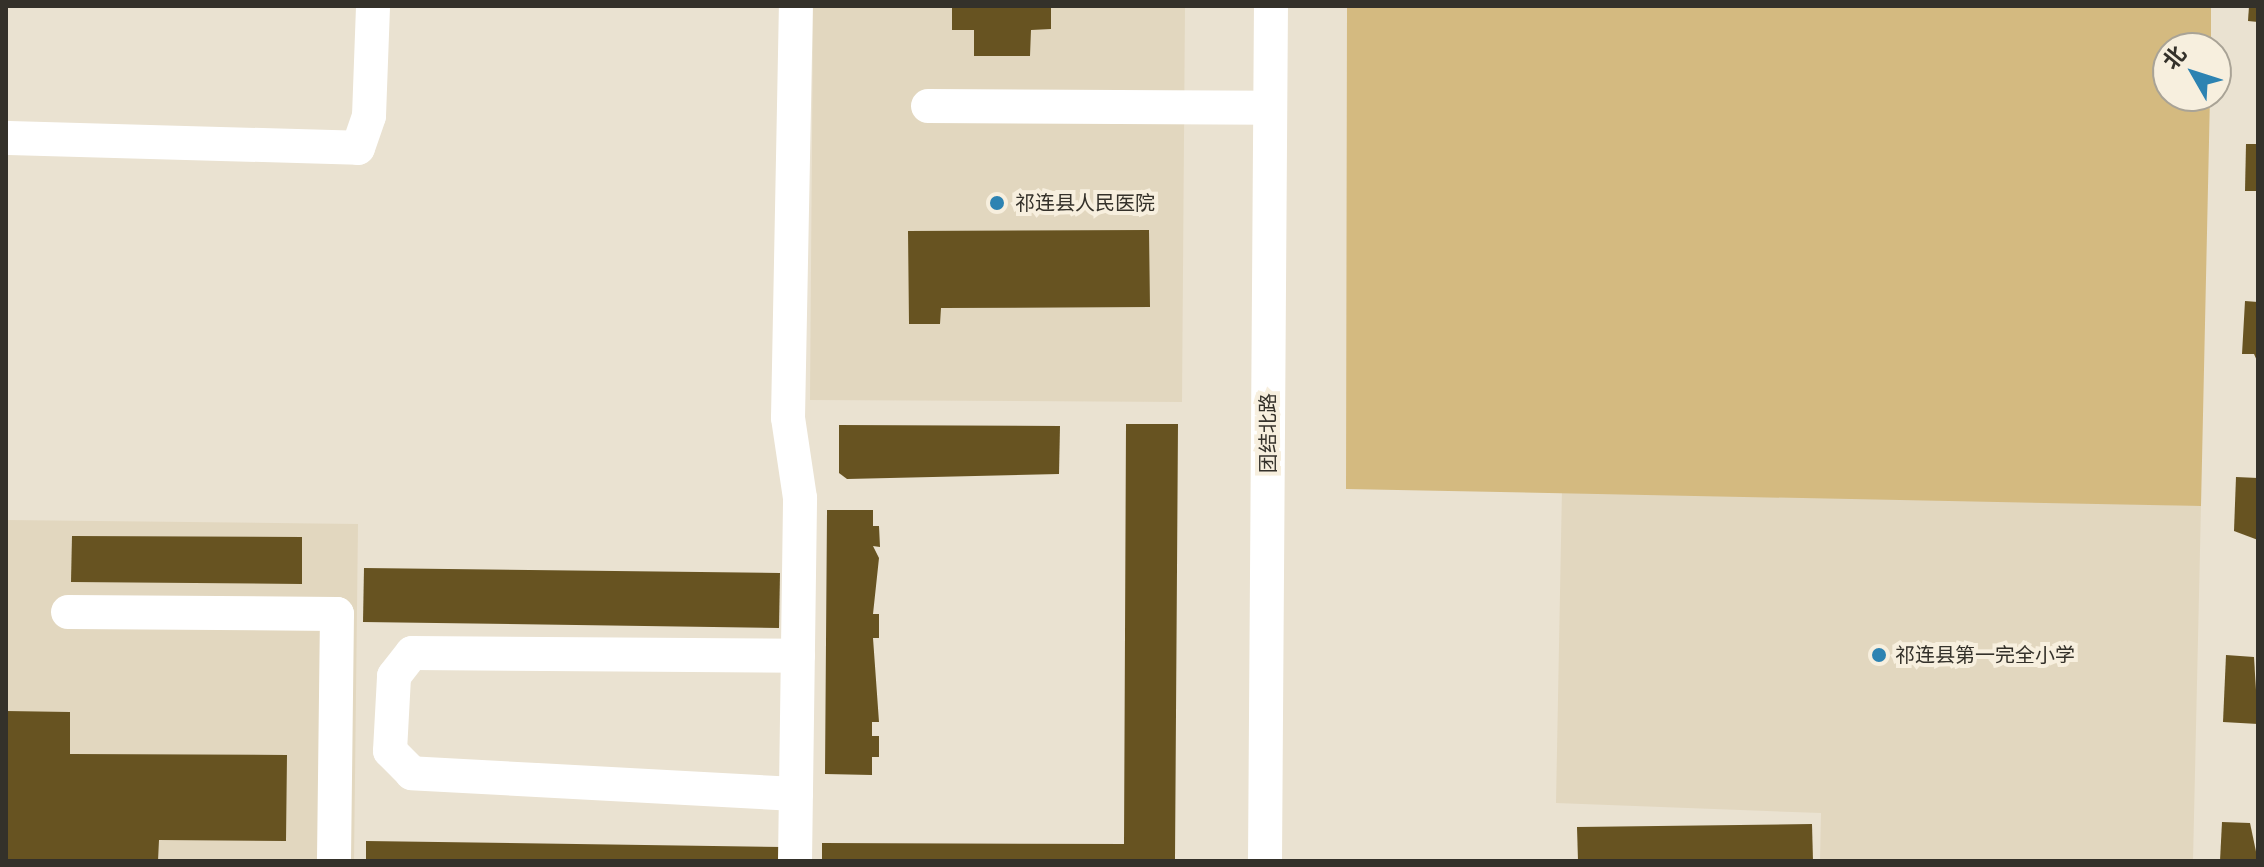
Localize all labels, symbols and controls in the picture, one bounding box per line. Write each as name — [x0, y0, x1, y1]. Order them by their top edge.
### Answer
north arrow — [2152, 32, 2232, 112]
text: 北 — [2158, 41, 2191, 74]
place label: 祁连县人民医院 — [1015, 191, 1155, 215]
marker: 祁连县人民医院 — [986, 192, 1008, 214]
street label: 团结北路 — [1256, 393, 1280, 473]
place label: 祁连县第一完全小学 — [1895, 643, 2075, 667]
marker: 祁连县第一完全小学 — [1870, 646, 1888, 664]

